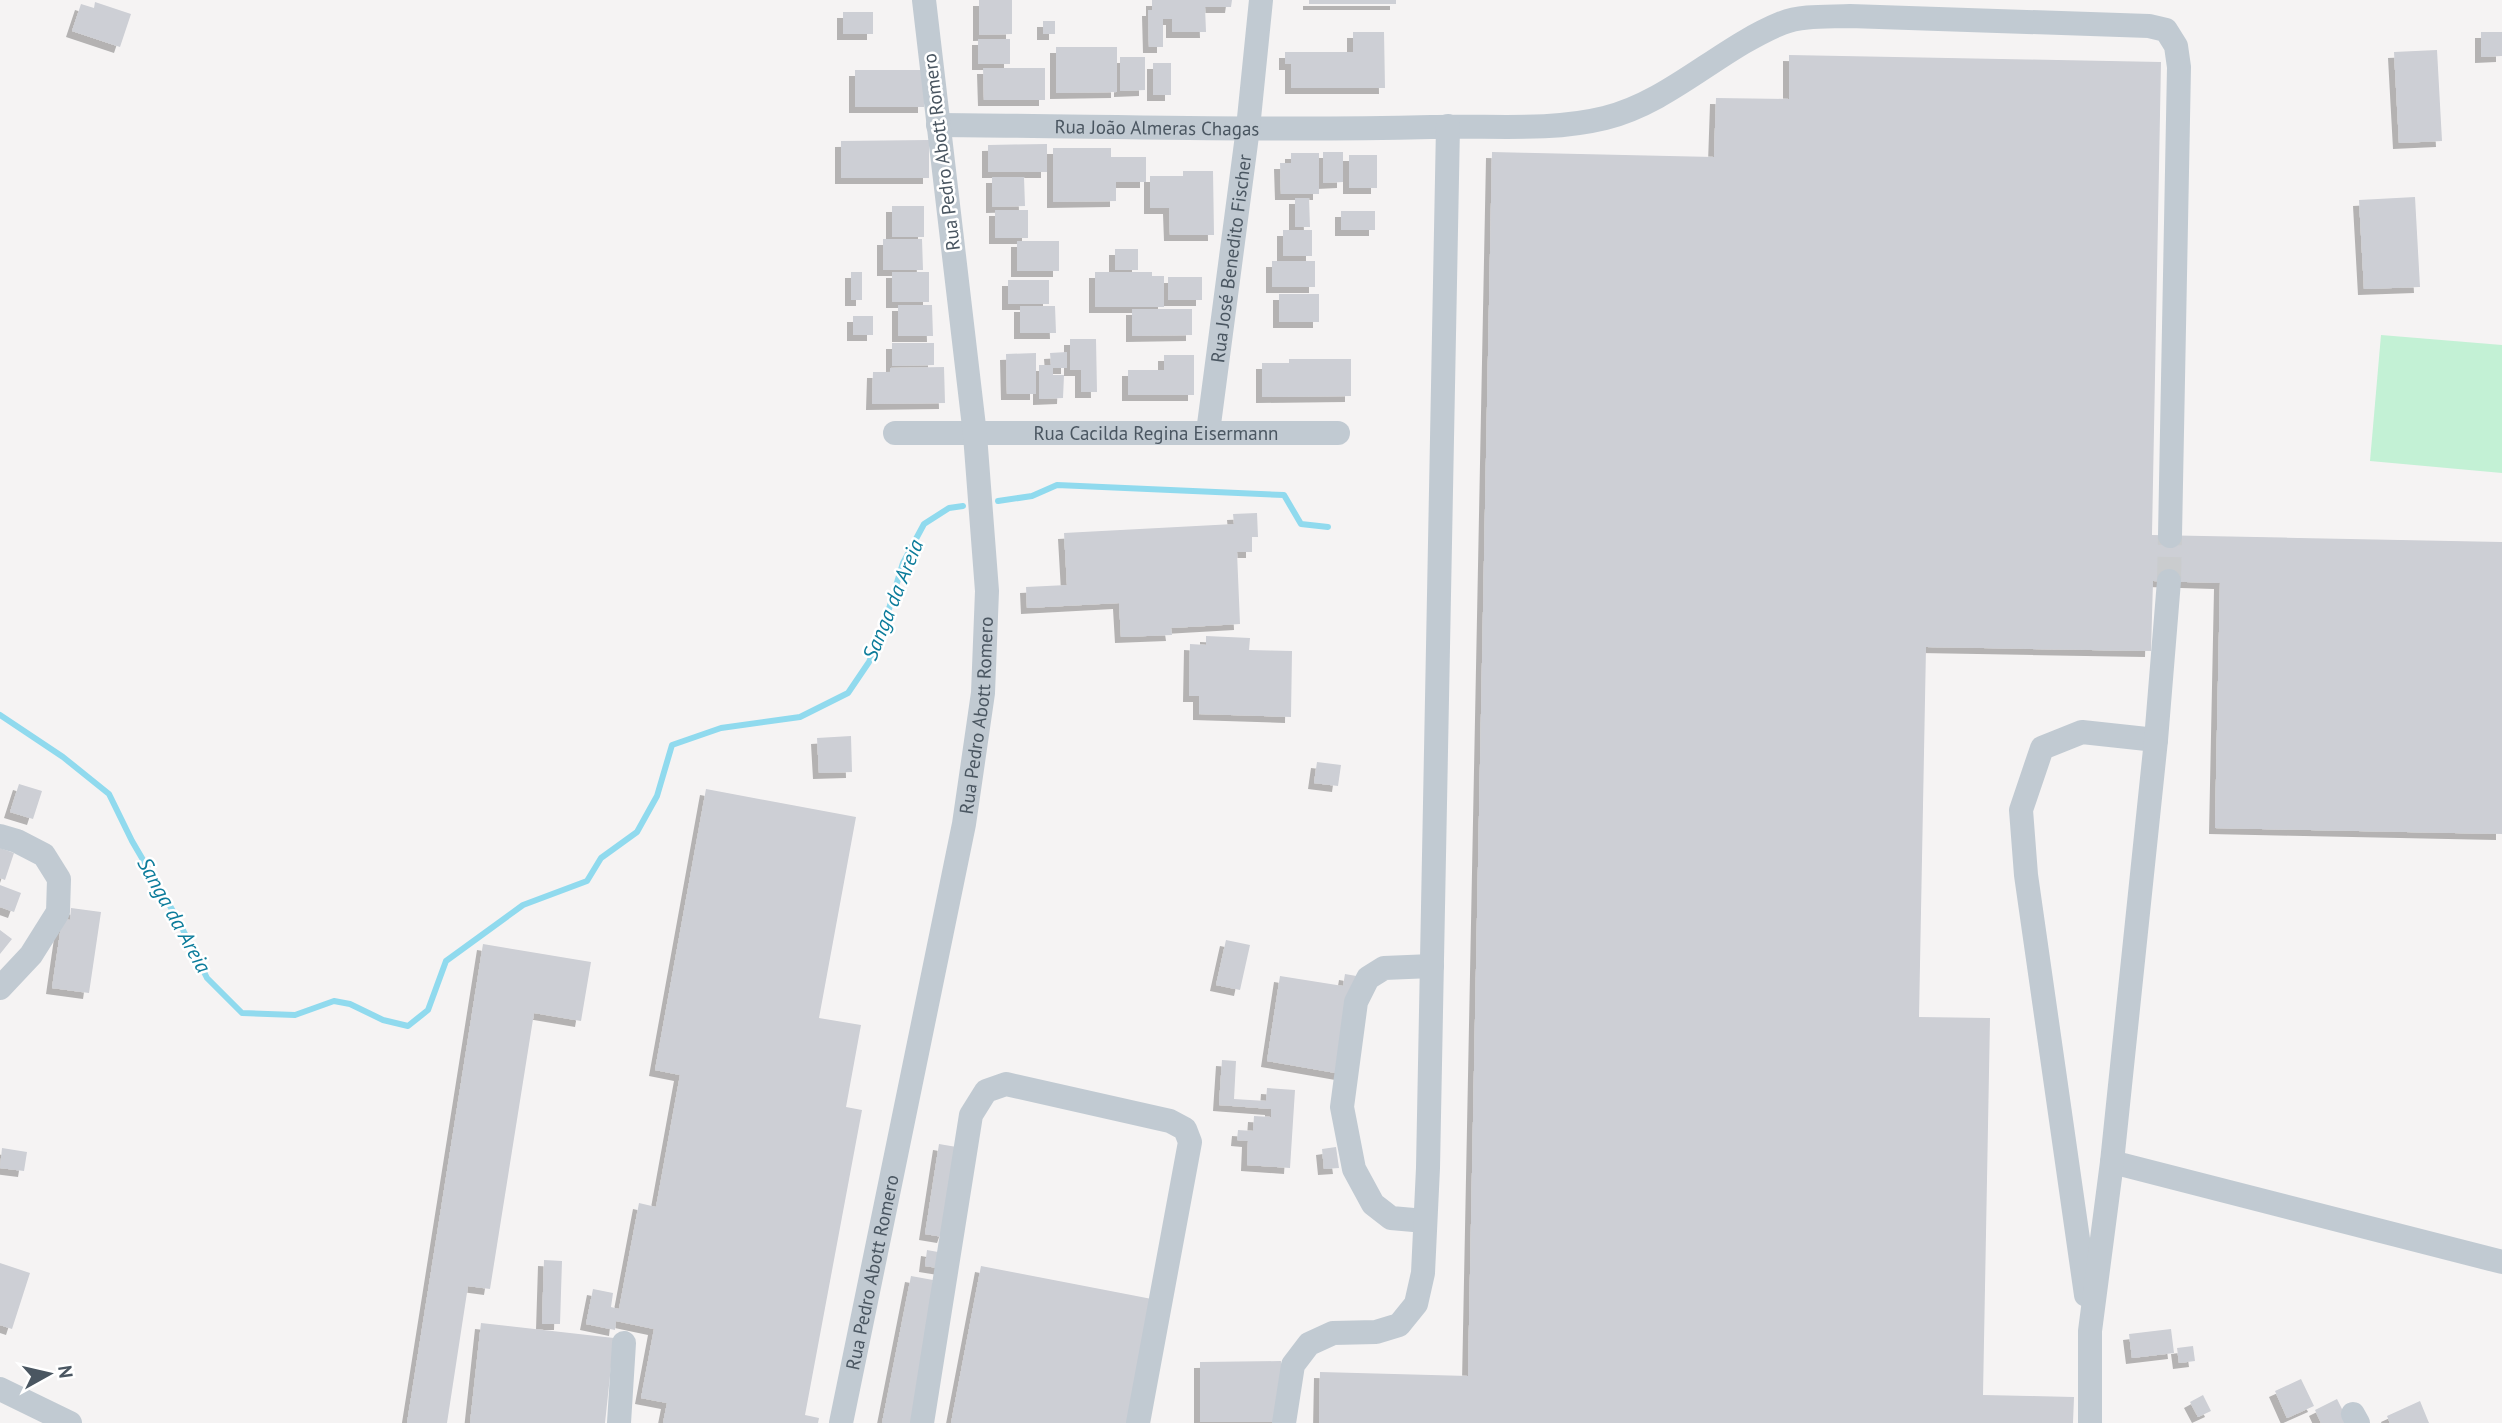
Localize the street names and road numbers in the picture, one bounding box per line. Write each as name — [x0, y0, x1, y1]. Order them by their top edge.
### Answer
street label: Rua Pedro Abott Romero — [917, 52, 965, 252]
street label: Rua João Almeras Chagas — [1054, 114, 1259, 140]
street label: Rua José Benedito Fischer — [1205, 152, 1256, 364]
street label: Rua Cacilda Regina Eisermann — [1033, 421, 1279, 445]
street label: Rua Pedro Abott Romero — [954, 616, 998, 816]
street label: Rua Pedro Abott Romero — [840, 1172, 904, 1372]

